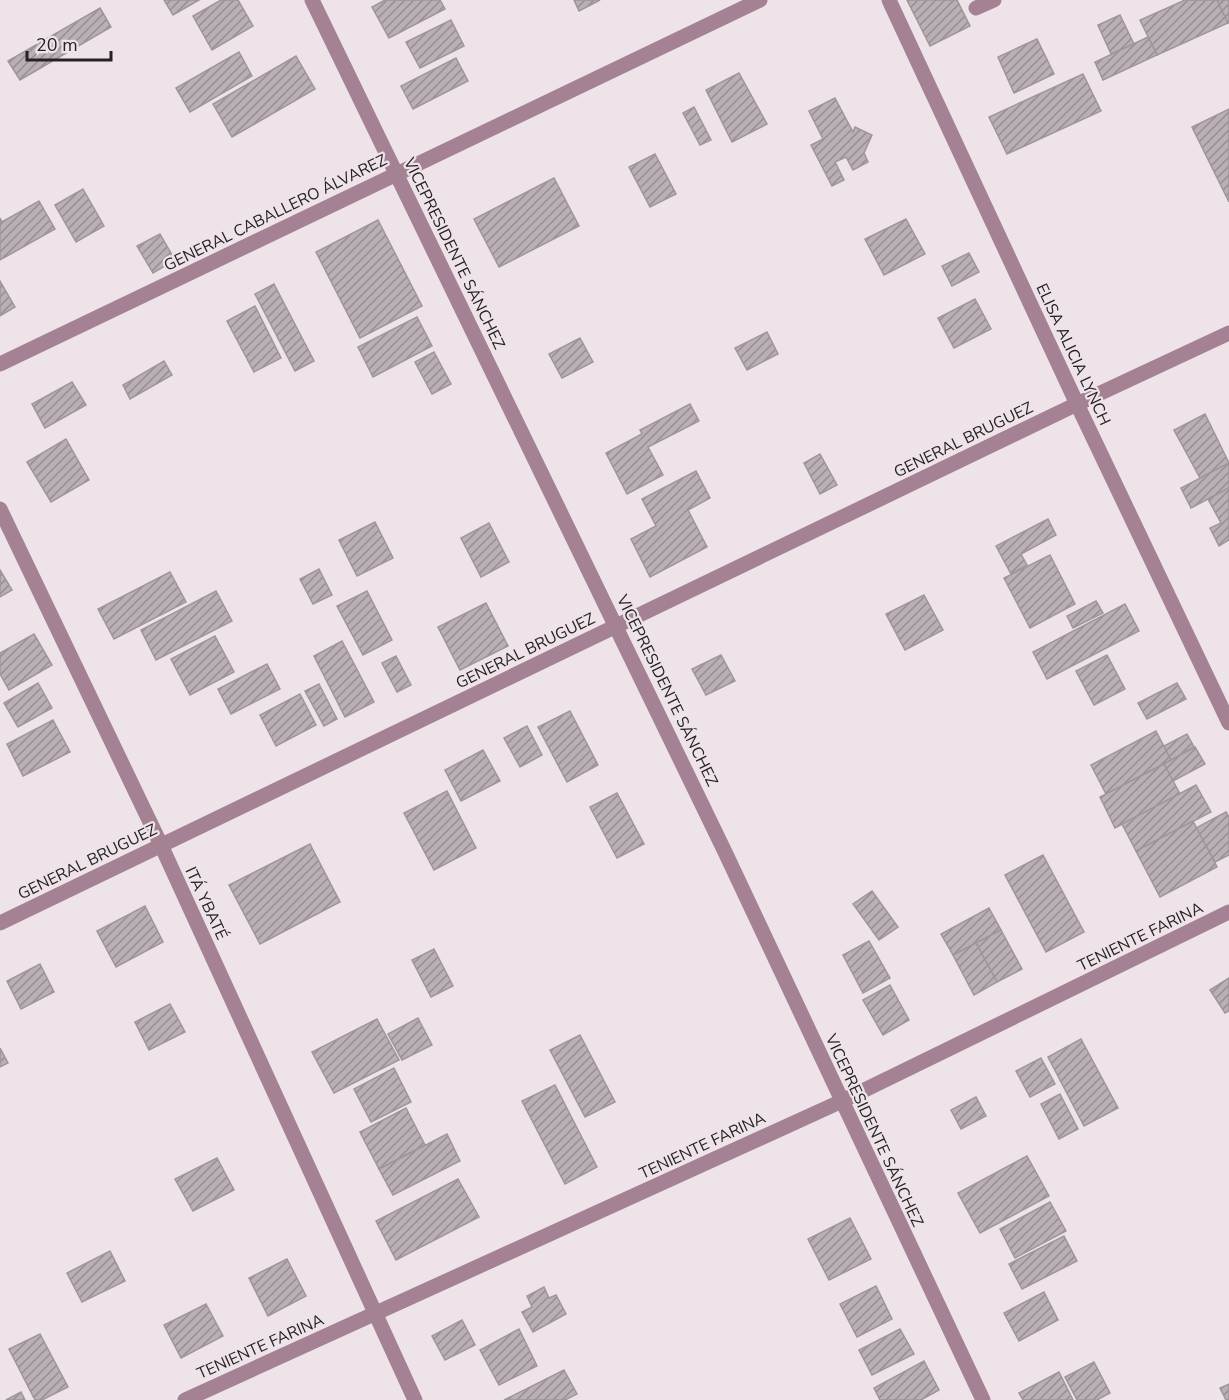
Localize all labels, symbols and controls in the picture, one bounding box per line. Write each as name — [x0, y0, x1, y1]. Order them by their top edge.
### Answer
scale bar — [27, 24, 111, 62]
text: 20 m — [36, 33, 78, 57]
street label: GENERAL CABALLERO ÁLVAREZ — [160, 149, 391, 277]
street label: VICEPRESIDENTE SÁNCHEZ — [398, 153, 510, 353]
street label: ELISA ALICIA LYNCH — [1031, 280, 1116, 429]
street label: GENERAL BRUGUEZ — [890, 396, 1037, 483]
street label: VICEPRESIDENTE SÁNCHEZ — [611, 590, 723, 790]
street label: GENERAL BRUGUEZ — [452, 607, 599, 694]
street label: GENERAL BRUGUEZ — [14, 818, 161, 905]
street label: ITÁ YBATÉ — [180, 863, 233, 944]
street label: TENIENTE FARINA — [1074, 897, 1207, 977]
street label: VICEPRESIDENTE SÁNCHEZ — [819, 1030, 929, 1231]
street label: TENIENTE FARINA — [636, 1107, 769, 1185]
street label: TENIENTE FARINA — [193, 1309, 328, 1385]

